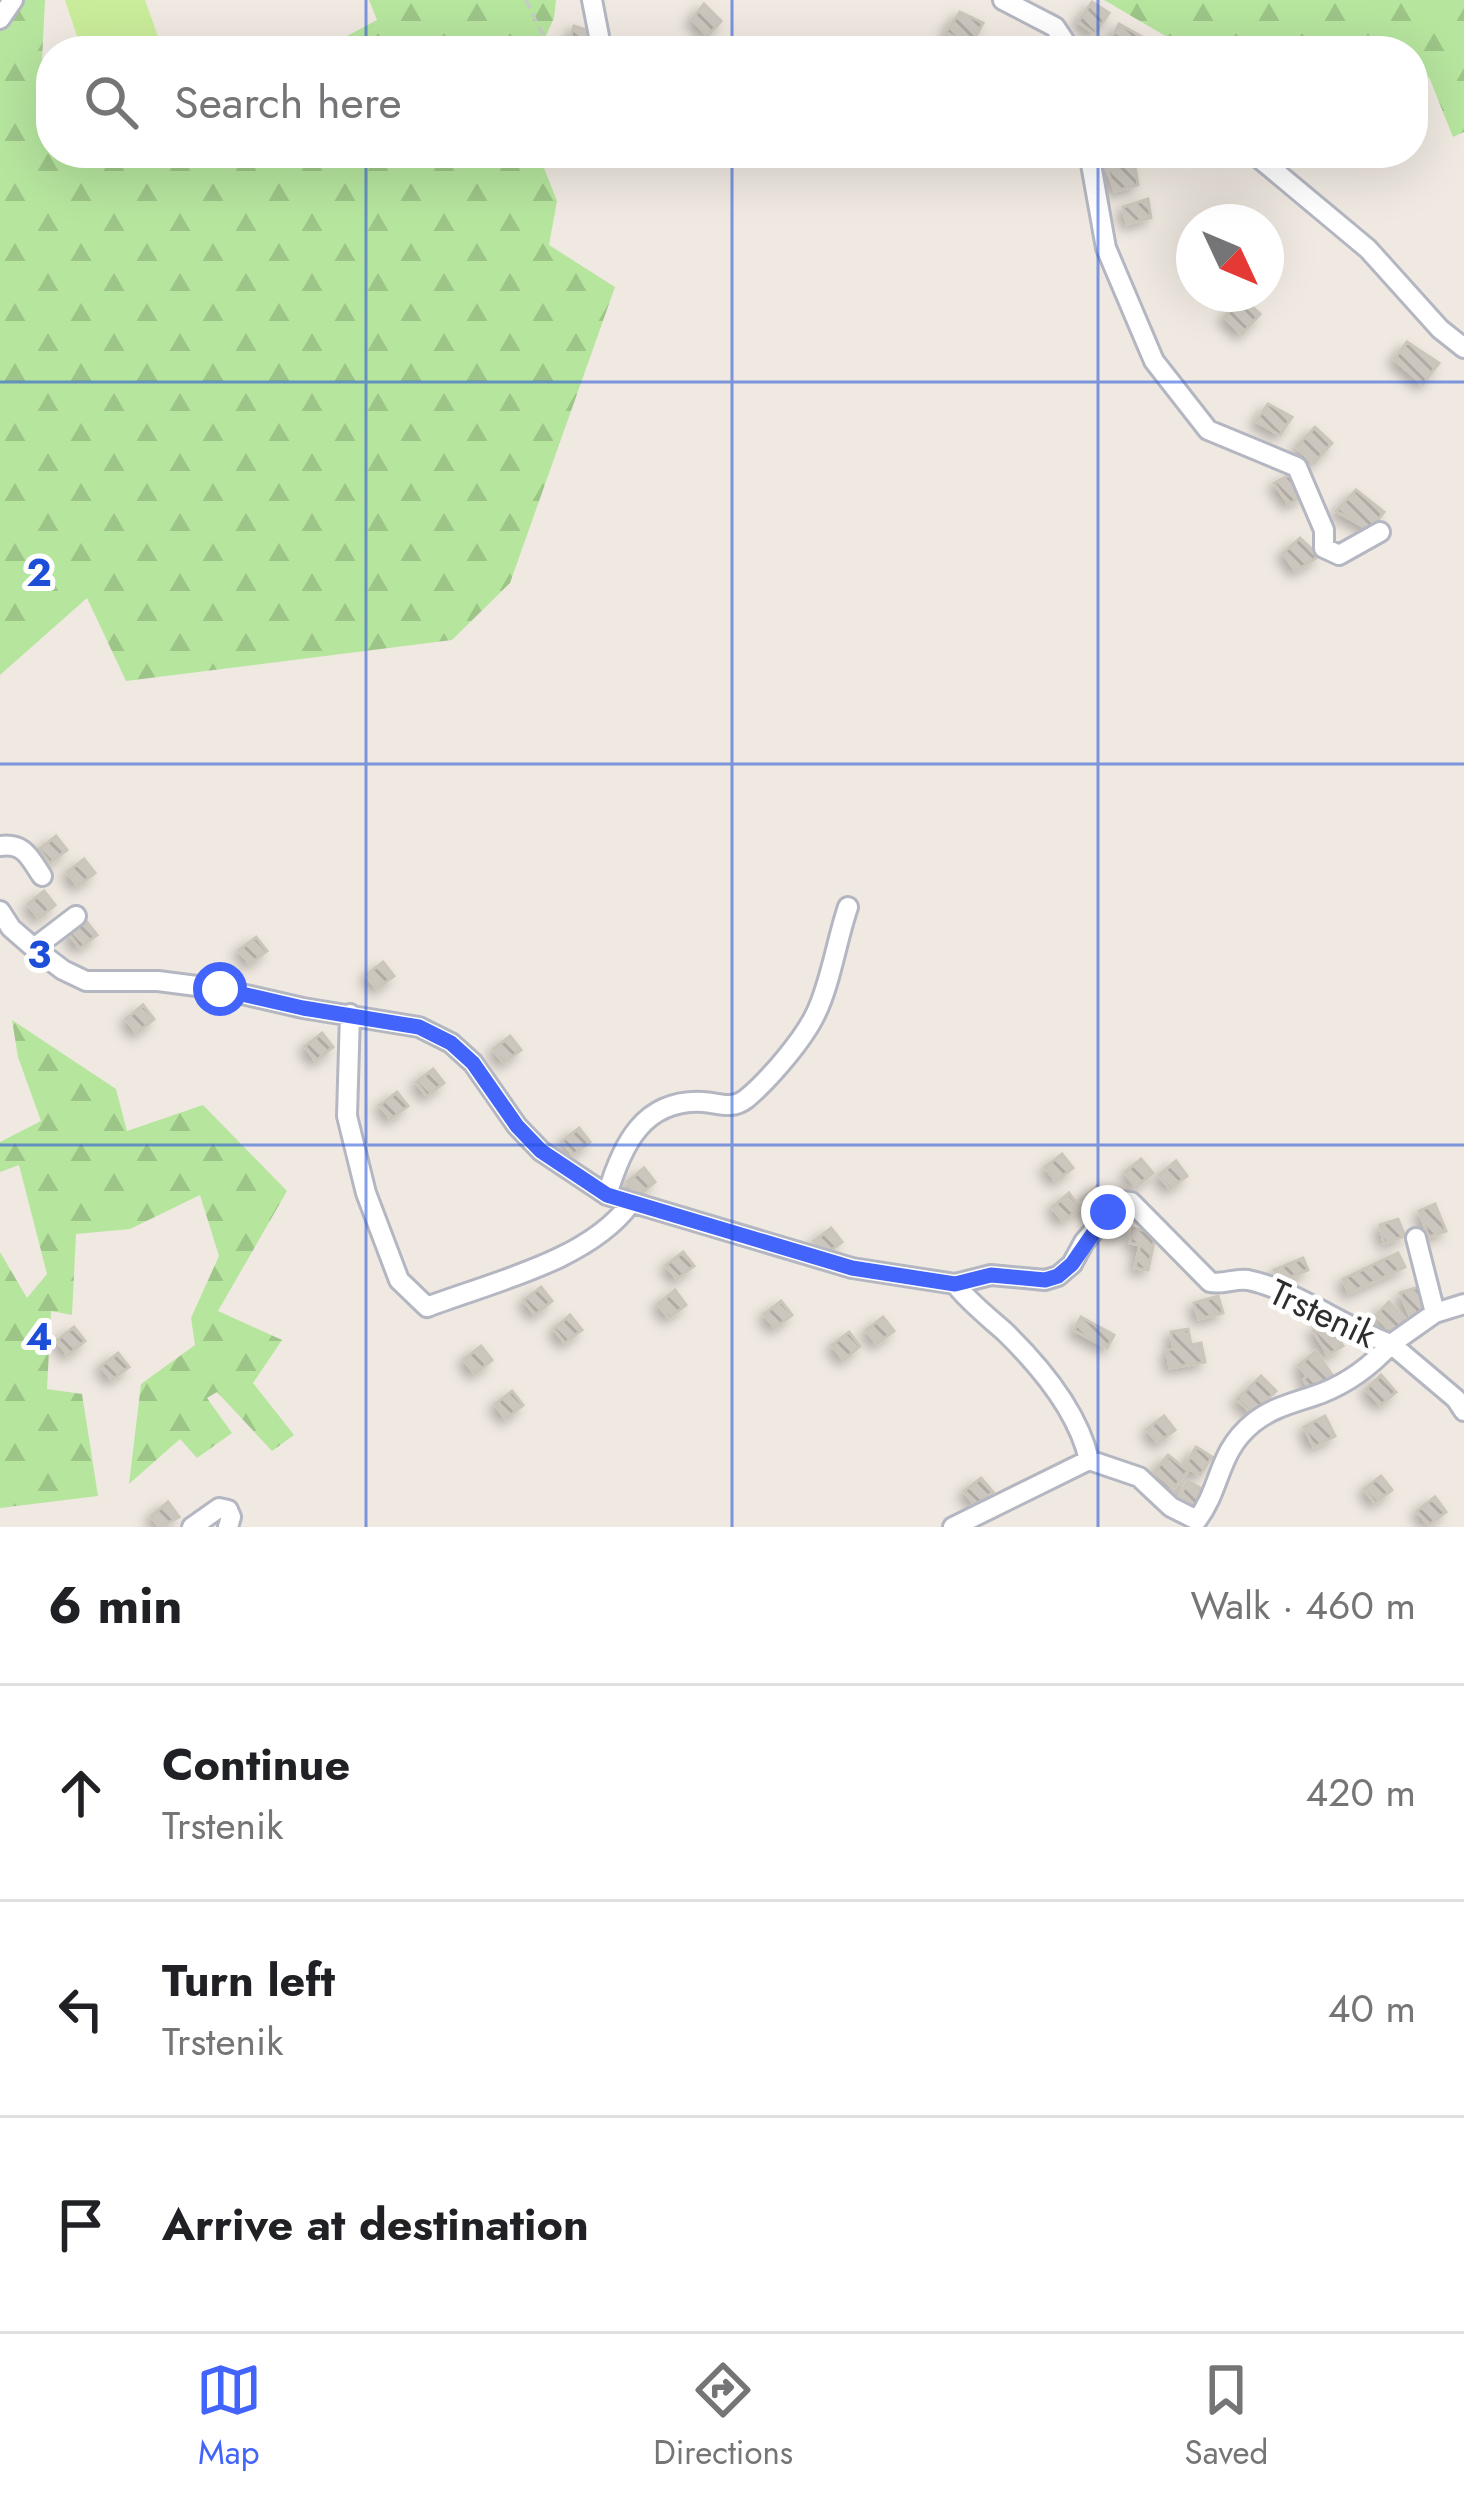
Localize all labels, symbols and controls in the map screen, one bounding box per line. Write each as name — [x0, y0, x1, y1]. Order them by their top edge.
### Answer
search box — [36, 36, 1428, 168]
icon: search — [78, 69, 144, 135]
text: Search here — [174, 70, 402, 135]
north arrow — [1176, 204, 1284, 312]
text: 2 — [26, 544, 52, 601]
text: 3 — [27, 926, 51, 983]
route start — [193, 962, 247, 1016]
route end — [1081, 1185, 1135, 1239]
street label: Trstenik — [1261, 1266, 1385, 1360]
text: 4 — [25, 1308, 53, 1365]
text: 6 min — [48, 1568, 183, 1642]
text: Walk · 460 m — [1191, 1577, 1416, 1634]
text: Continue — [162, 1732, 350, 1797]
icon: ahead — [48, 1760, 114, 1826]
text: 420 m — [1306, 1764, 1416, 1821]
text: Trstenik — [162, 1797, 283, 1854]
text: Turn left — [162, 1948, 335, 2013]
icon: left — [48, 1976, 114, 2042]
text: 40 m — [1328, 1980, 1416, 2037]
text: Trstenik — [162, 2013, 283, 2070]
icon: arrive — [48, 2192, 114, 2258]
text: Arrive at destination — [162, 2192, 589, 2257]
tab: Map — [196, 2357, 262, 2476]
tab: Directions — [653, 2357, 793, 2476]
tab: Saved — [1185, 2357, 1268, 2476]

